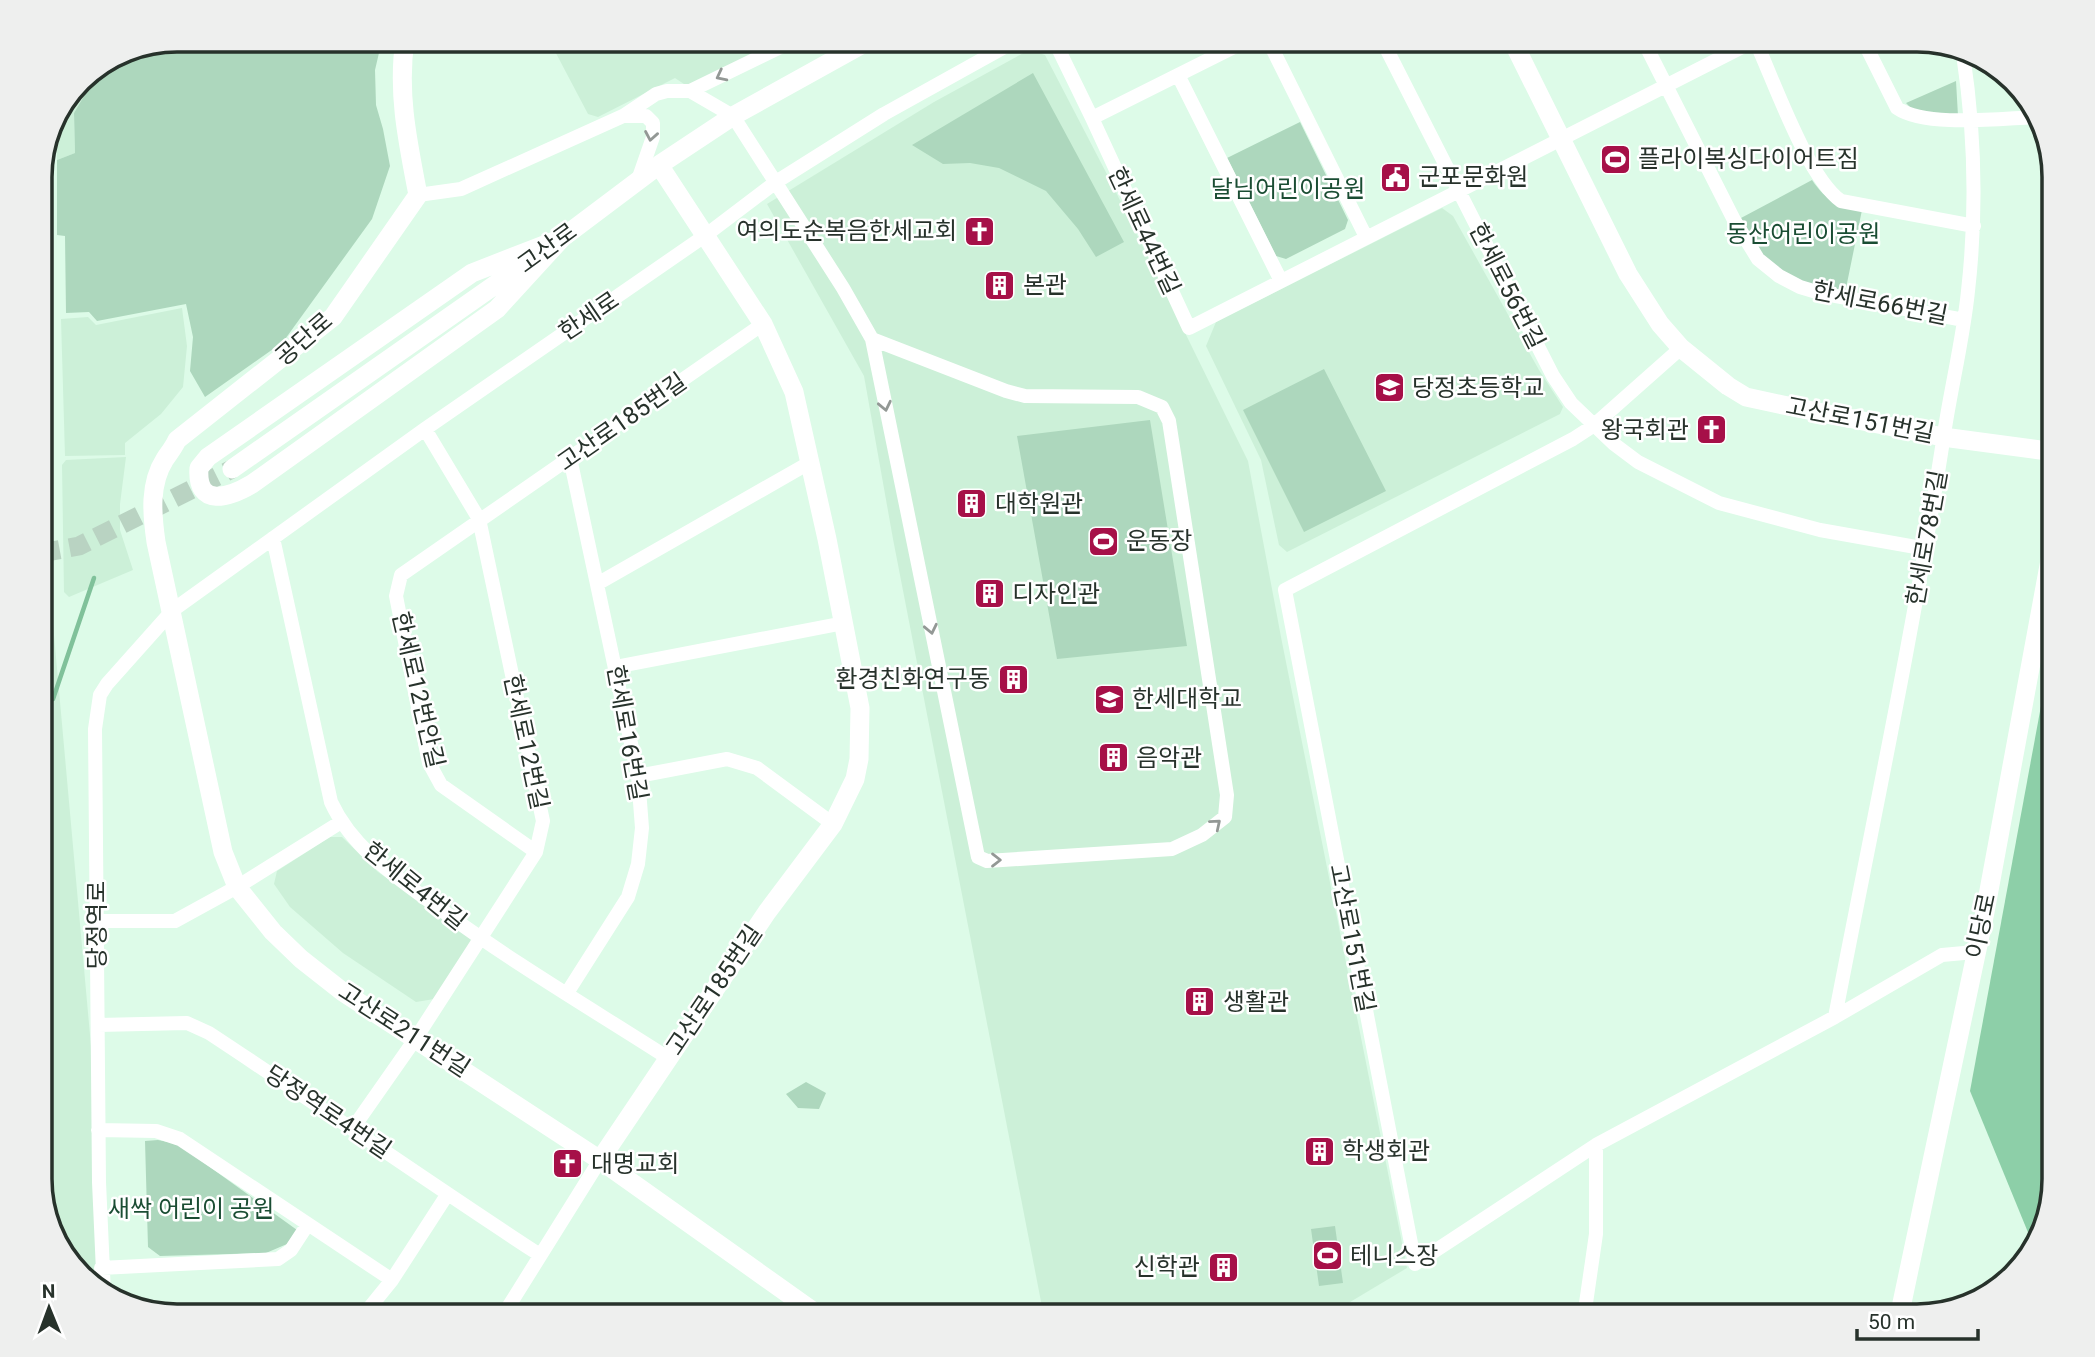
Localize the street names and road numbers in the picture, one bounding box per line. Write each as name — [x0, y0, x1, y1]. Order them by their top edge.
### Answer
street label: 한세로44번길 — [1102, 163, 1186, 299]
street label: 고산로 — [512, 217, 582, 279]
street label: 한세로56번길 — [1463, 218, 1551, 354]
street label: 한세로66번길 — [1810, 276, 1950, 330]
street label: 한세로 — [554, 286, 624, 346]
street label: 공단로 — [270, 307, 338, 371]
street label: 고산로185번길 — [552, 367, 692, 477]
street label: 고산로151번길 — [1783, 392, 1937, 448]
street label: 한세로78번길 — [1901, 468, 1953, 608]
street label: 한세로12번안길 — [386, 609, 450, 771]
street label: 한세로16번길 — [601, 663, 653, 803]
street label: 한세로12번길 — [498, 672, 554, 812]
street label: 한세로4번길 — [358, 836, 472, 936]
street label: 고산로151번길 — [1324, 861, 1380, 1015]
street label: 당정역로 — [83, 881, 111, 969]
street label: 이당로 — [1960, 891, 2002, 961]
street label: 고산로185번길 — [660, 920, 768, 1060]
street label: 고산로211번길 — [333, 977, 475, 1083]
street label: 당정역로4번길 — [260, 1060, 396, 1164]

